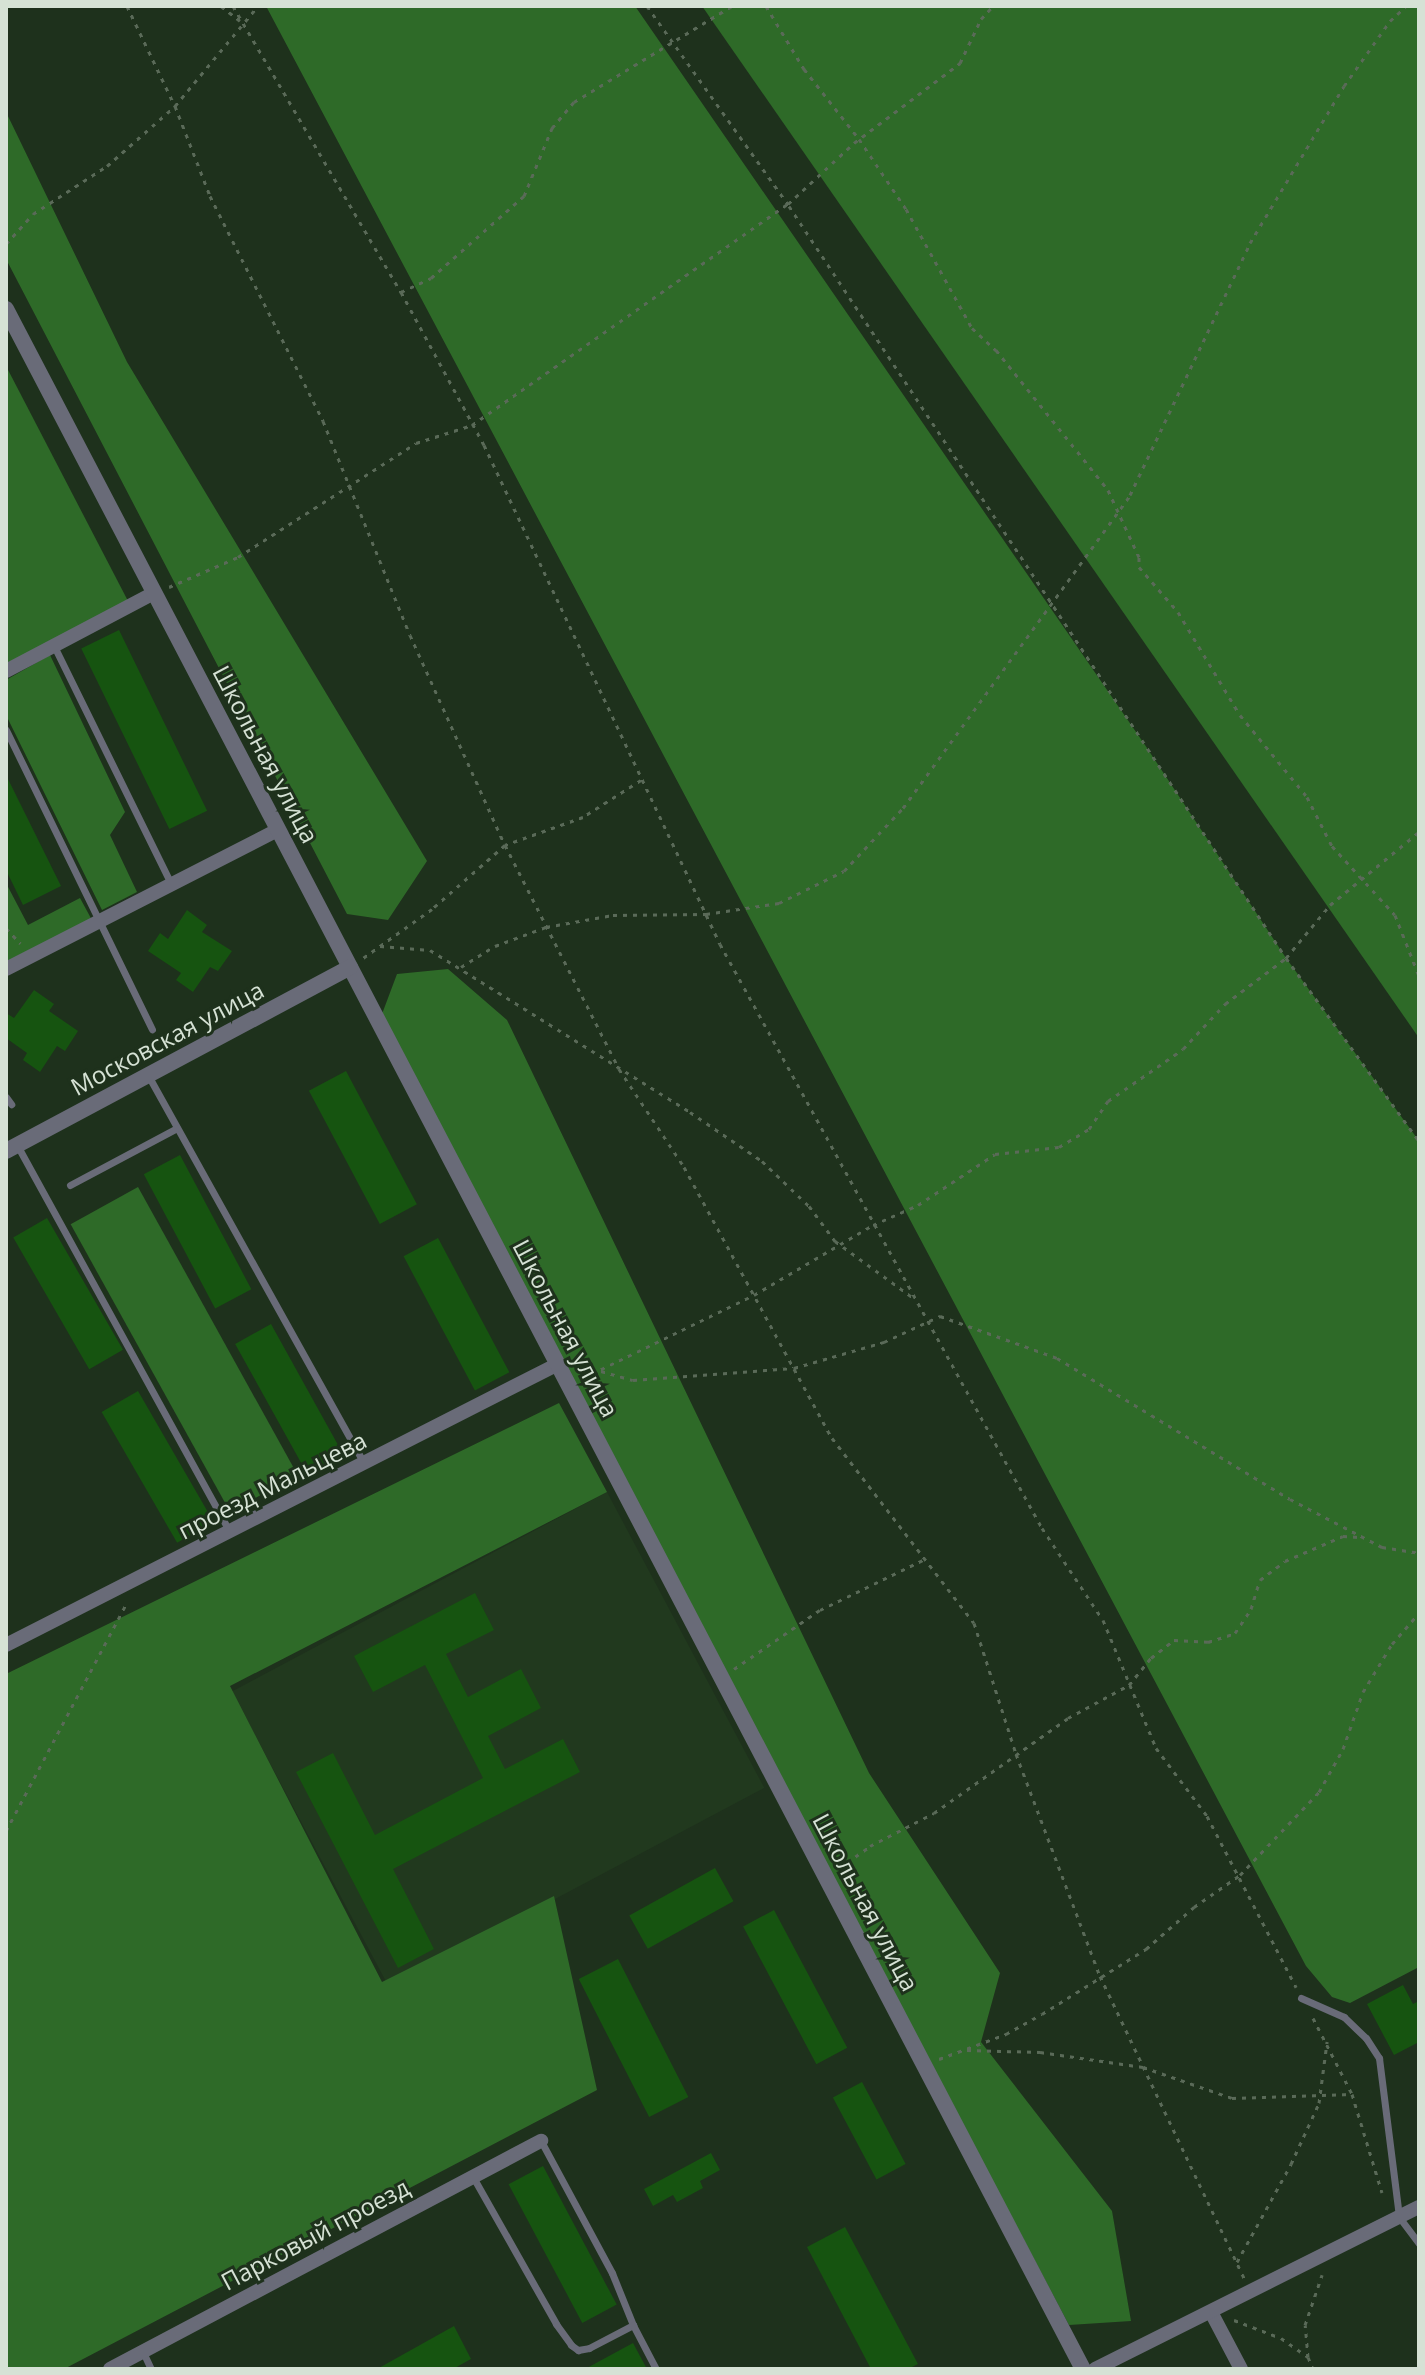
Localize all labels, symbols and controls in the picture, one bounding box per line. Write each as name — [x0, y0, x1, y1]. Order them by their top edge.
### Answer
street label: Школьная улица — [207, 660, 325, 848]
street label: Московская улица — [66, 975, 268, 1101]
street label: Школьная улица — [507, 1234, 625, 1422]
street label: проезд Мальцева — [173, 1425, 371, 1545]
street label: Школьная улица — [807, 1808, 925, 1996]
street label: Парковый проезд — [216, 2172, 414, 2296]

